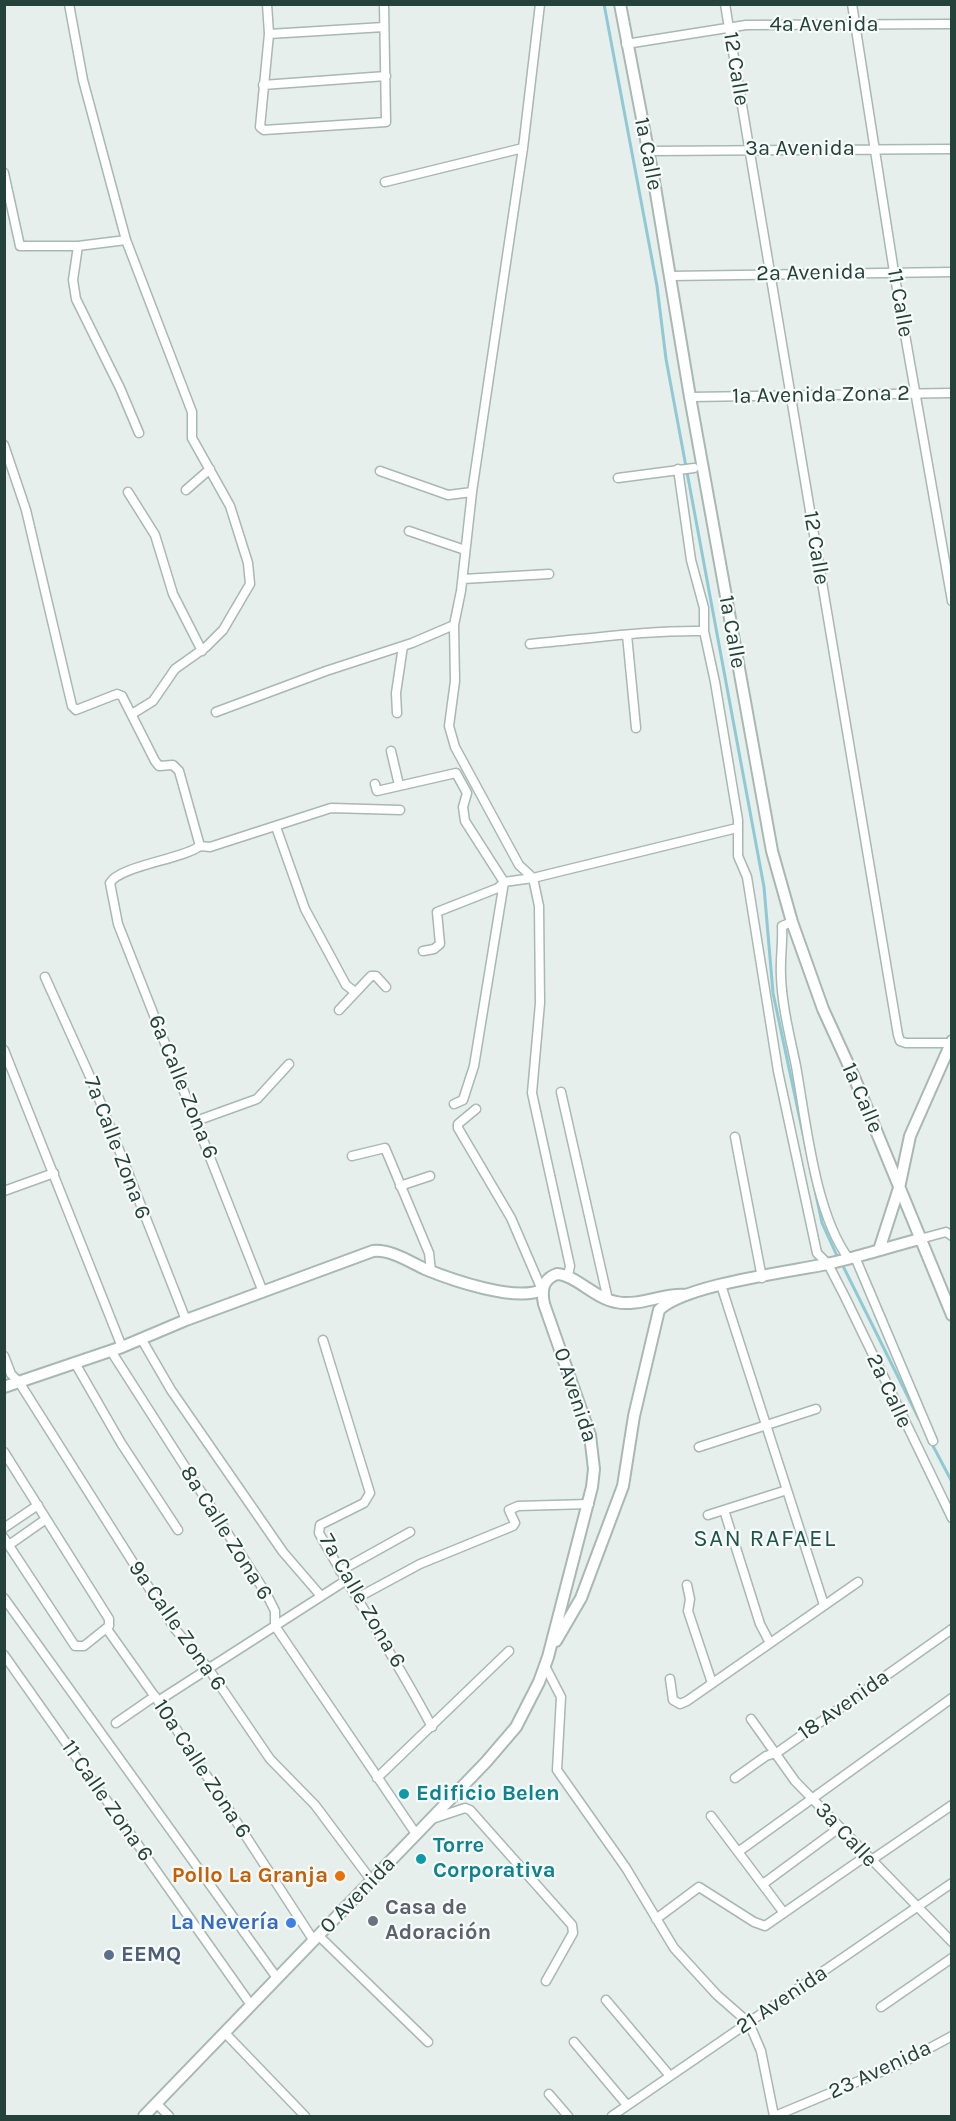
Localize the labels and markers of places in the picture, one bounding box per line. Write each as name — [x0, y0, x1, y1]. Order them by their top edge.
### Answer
place label: Edificio Belen — [416, 1781, 560, 1807]
marker: Edificio Belen — [397, 1787, 411, 1801]
place label: Torre Corporativa — [433, 1833, 556, 1885]
marker: Torre Corporativa — [414, 1852, 428, 1866]
place label: Pollo La Granja — [172, 1863, 328, 1889]
marker: Pollo La Granja — [333, 1869, 347, 1883]
place label: Casa de Adoración — [385, 1895, 491, 1946]
place label: La Nevería — [170, 1910, 279, 1936]
marker: Casa de Adoración — [366, 1914, 380, 1928]
marker: La Nevería — [284, 1916, 298, 1930]
place label: EEMQ — [121, 1942, 181, 1968]
marker: EEMQ — [102, 1948, 116, 1962]

